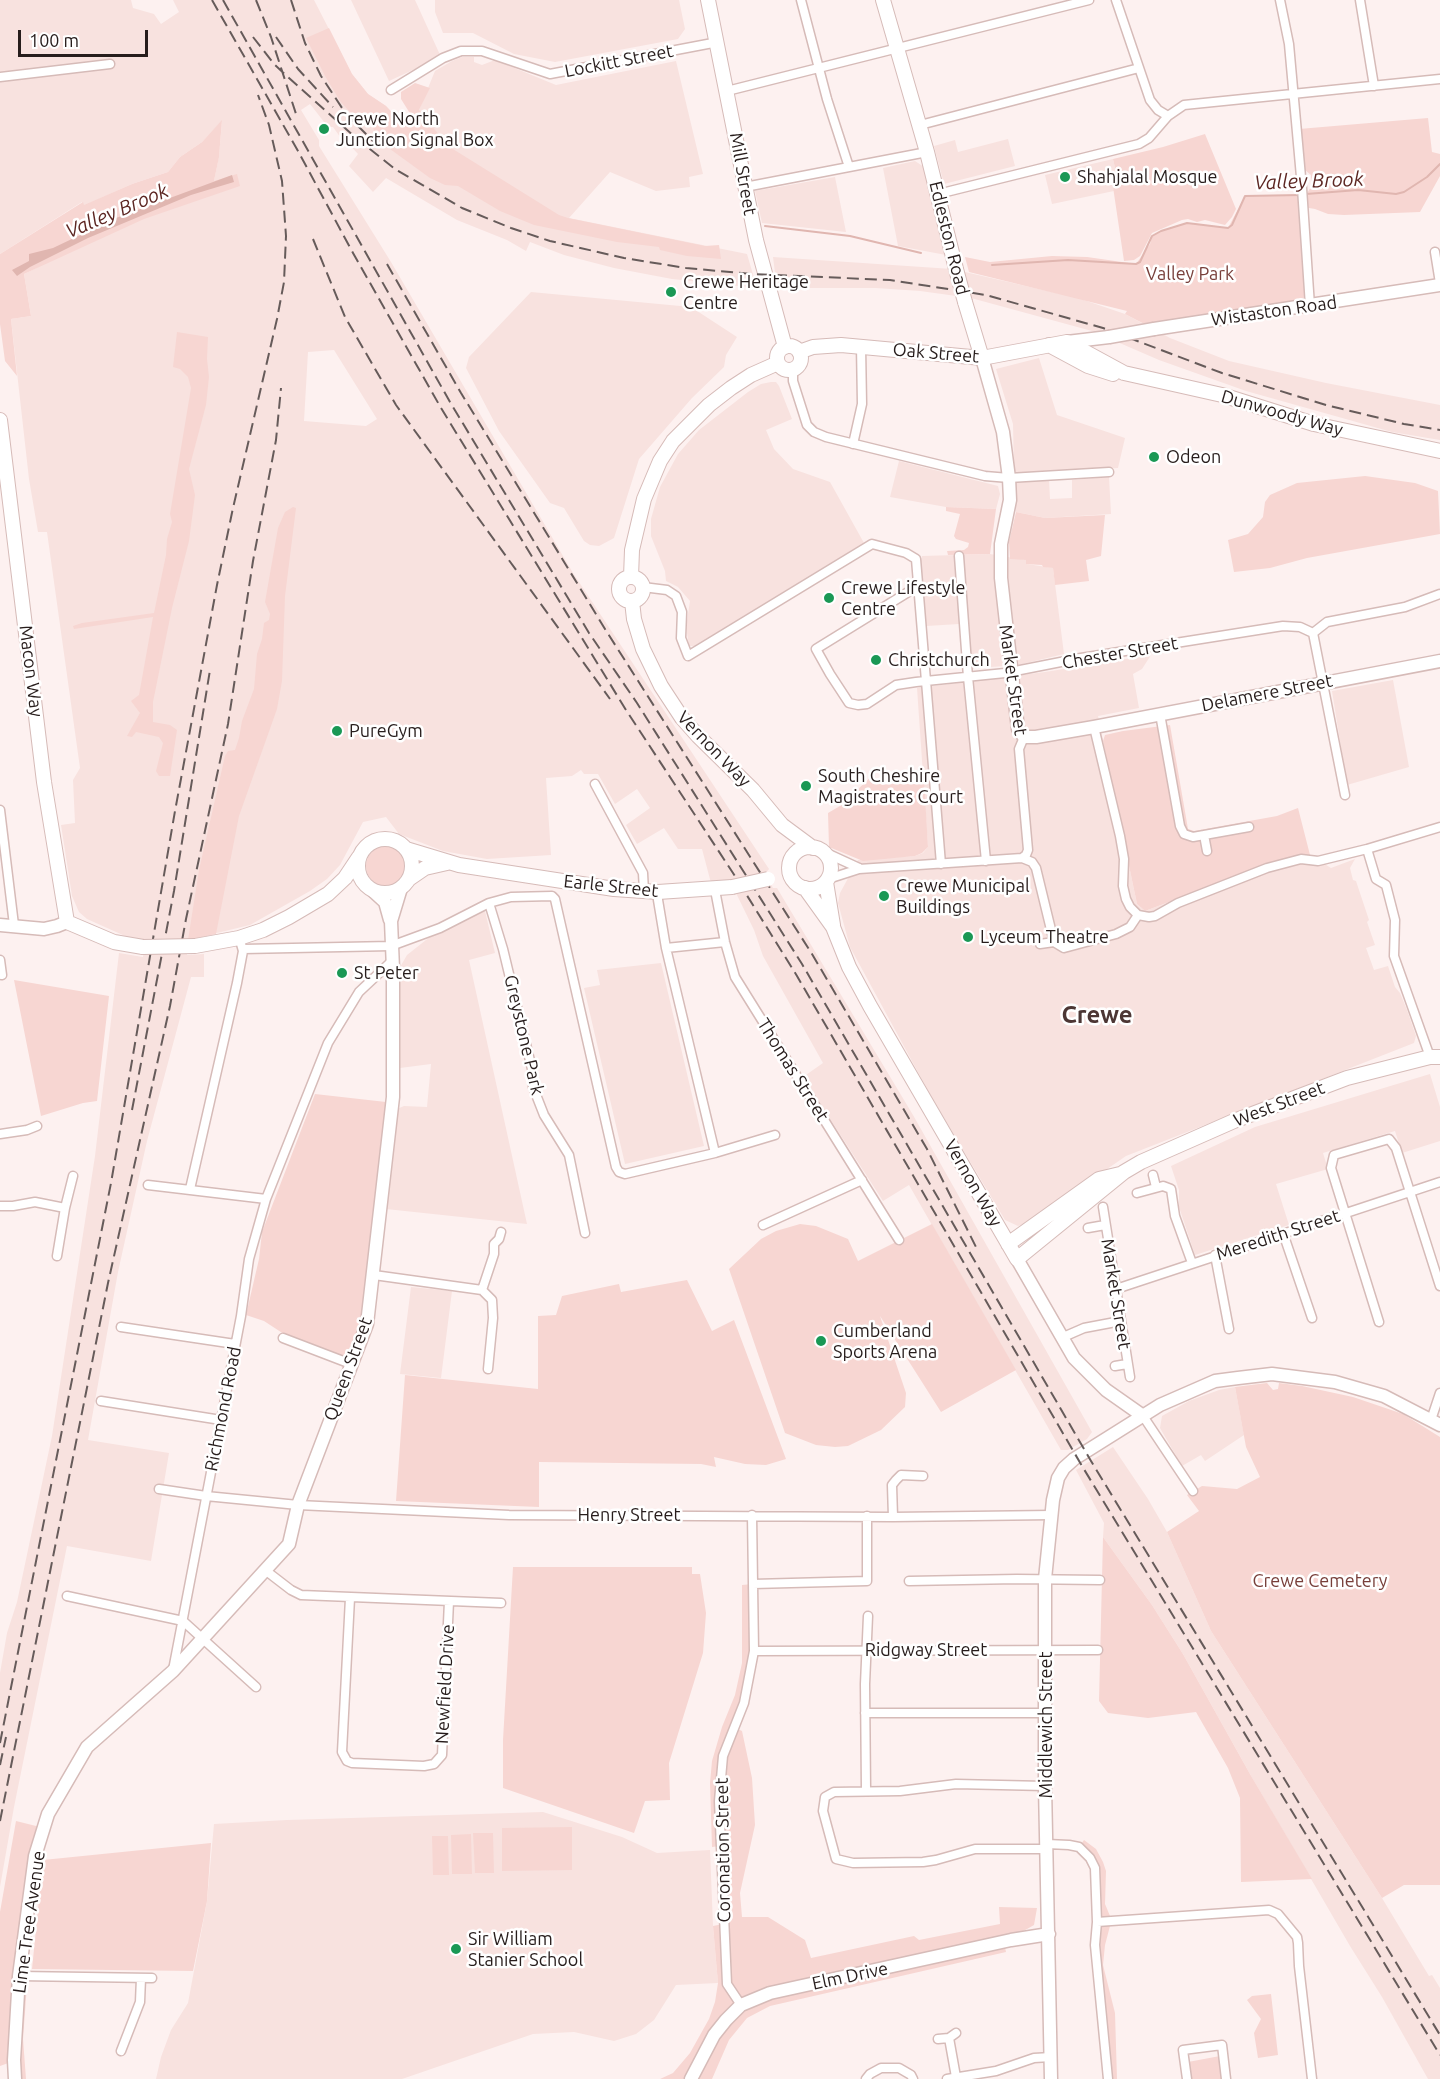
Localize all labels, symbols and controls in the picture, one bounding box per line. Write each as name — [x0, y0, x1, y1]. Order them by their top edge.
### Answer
scale bar — [21, 18, 152, 56]
text: 100 m — [29, 30, 79, 50]
street label: Lockitt Street — [563, 40, 675, 82]
place label: Crewe North Junction Signal Box — [336, 108, 494, 150]
marker: Crewe North Junction Signal Box — [317, 122, 331, 136]
street label: Mill Street — [725, 131, 761, 217]
place label: Shahjalal Mosque — [1077, 166, 1217, 188]
water label: Valley Brook — [1254, 167, 1364, 195]
marker: Shahjalal Mosque — [1058, 170, 1072, 184]
water label: Valley Brook — [62, 179, 172, 243]
street label: Edleston Road — [924, 179, 974, 297]
park label: Valley Park — [1146, 263, 1234, 285]
place label: Crewe Heritage Centre — [683, 271, 809, 314]
marker: Crewe Heritage Centre — [664, 285, 678, 299]
street label: Wistaston Road — [1210, 291, 1338, 331]
street label: Oak Street — [892, 338, 980, 368]
street label: Dunwoody Way — [1219, 385, 1345, 441]
place label: Odeon — [1166, 446, 1221, 468]
marker: Odeon — [1147, 450, 1161, 464]
place label: Crewe Lifestyle Centre — [841, 577, 965, 620]
marker: Crewe Lifestyle Centre — [822, 591, 836, 605]
street label: Market Street — [995, 623, 1031, 737]
street label: Macon Way — [15, 624, 47, 718]
street label: Chester Street — [1060, 632, 1180, 674]
place label: Christchurch — [888, 649, 990, 671]
marker: Christchurch — [869, 653, 883, 667]
street label: Delamere Street — [1200, 670, 1334, 716]
street label: Vernon Way — [673, 707, 755, 791]
place label: PureGym — [349, 720, 423, 742]
marker: PureGym — [330, 724, 344, 738]
place label: South Cheshire Magistrates Court — [818, 765, 963, 808]
marker: South Cheshire Magistrates Court — [799, 779, 813, 793]
street label: Earle Street — [563, 870, 659, 902]
place label: Crewe Municipal Buildings — [896, 875, 1030, 918]
marker: Crewe Municipal Buildings — [877, 889, 891, 903]
place label: Lyceum Theatre — [980, 926, 1109, 948]
marker: Lyceum Theatre — [961, 930, 975, 944]
place label: St Peter — [354, 962, 419, 984]
marker: St Peter — [335, 966, 349, 980]
street label: Greystone Park — [500, 973, 548, 1097]
district label: Crewe — [1061, 1001, 1133, 1029]
street label: Thomas Street — [753, 1014, 833, 1126]
street label: West Street — [1231, 1077, 1327, 1131]
street label: Vernon Way — [939, 1136, 1007, 1230]
street label: Meredith Street — [1213, 1205, 1343, 1265]
street label: Market Street — [1097, 1237, 1135, 1351]
street label: Queen Street — [319, 1314, 377, 1424]
place label: Cumberland Sports Arena — [833, 1320, 937, 1362]
marker: Cumberland Sports Arena — [814, 1334, 828, 1348]
street label: Richmond Road — [200, 1345, 246, 1473]
street label: Henry Street — [577, 1504, 681, 1526]
park label: Crewe Cemetery — [1252, 1570, 1388, 1592]
street label: Newfield Drive — [431, 1624, 459, 1744]
street label: Ridgway Street — [865, 1639, 987, 1661]
street label: Middlewich Street — [1035, 1651, 1057, 1799]
street label: Coronation Street — [711, 1777, 735, 1923]
street label: Lime Tree Avenue — [8, 1849, 50, 1995]
place label: Sir William Stanier School — [468, 1928, 583, 1970]
marker: Sir William Stanier School — [449, 1942, 463, 1956]
street label: Elm Drive — [810, 1957, 890, 1995]

